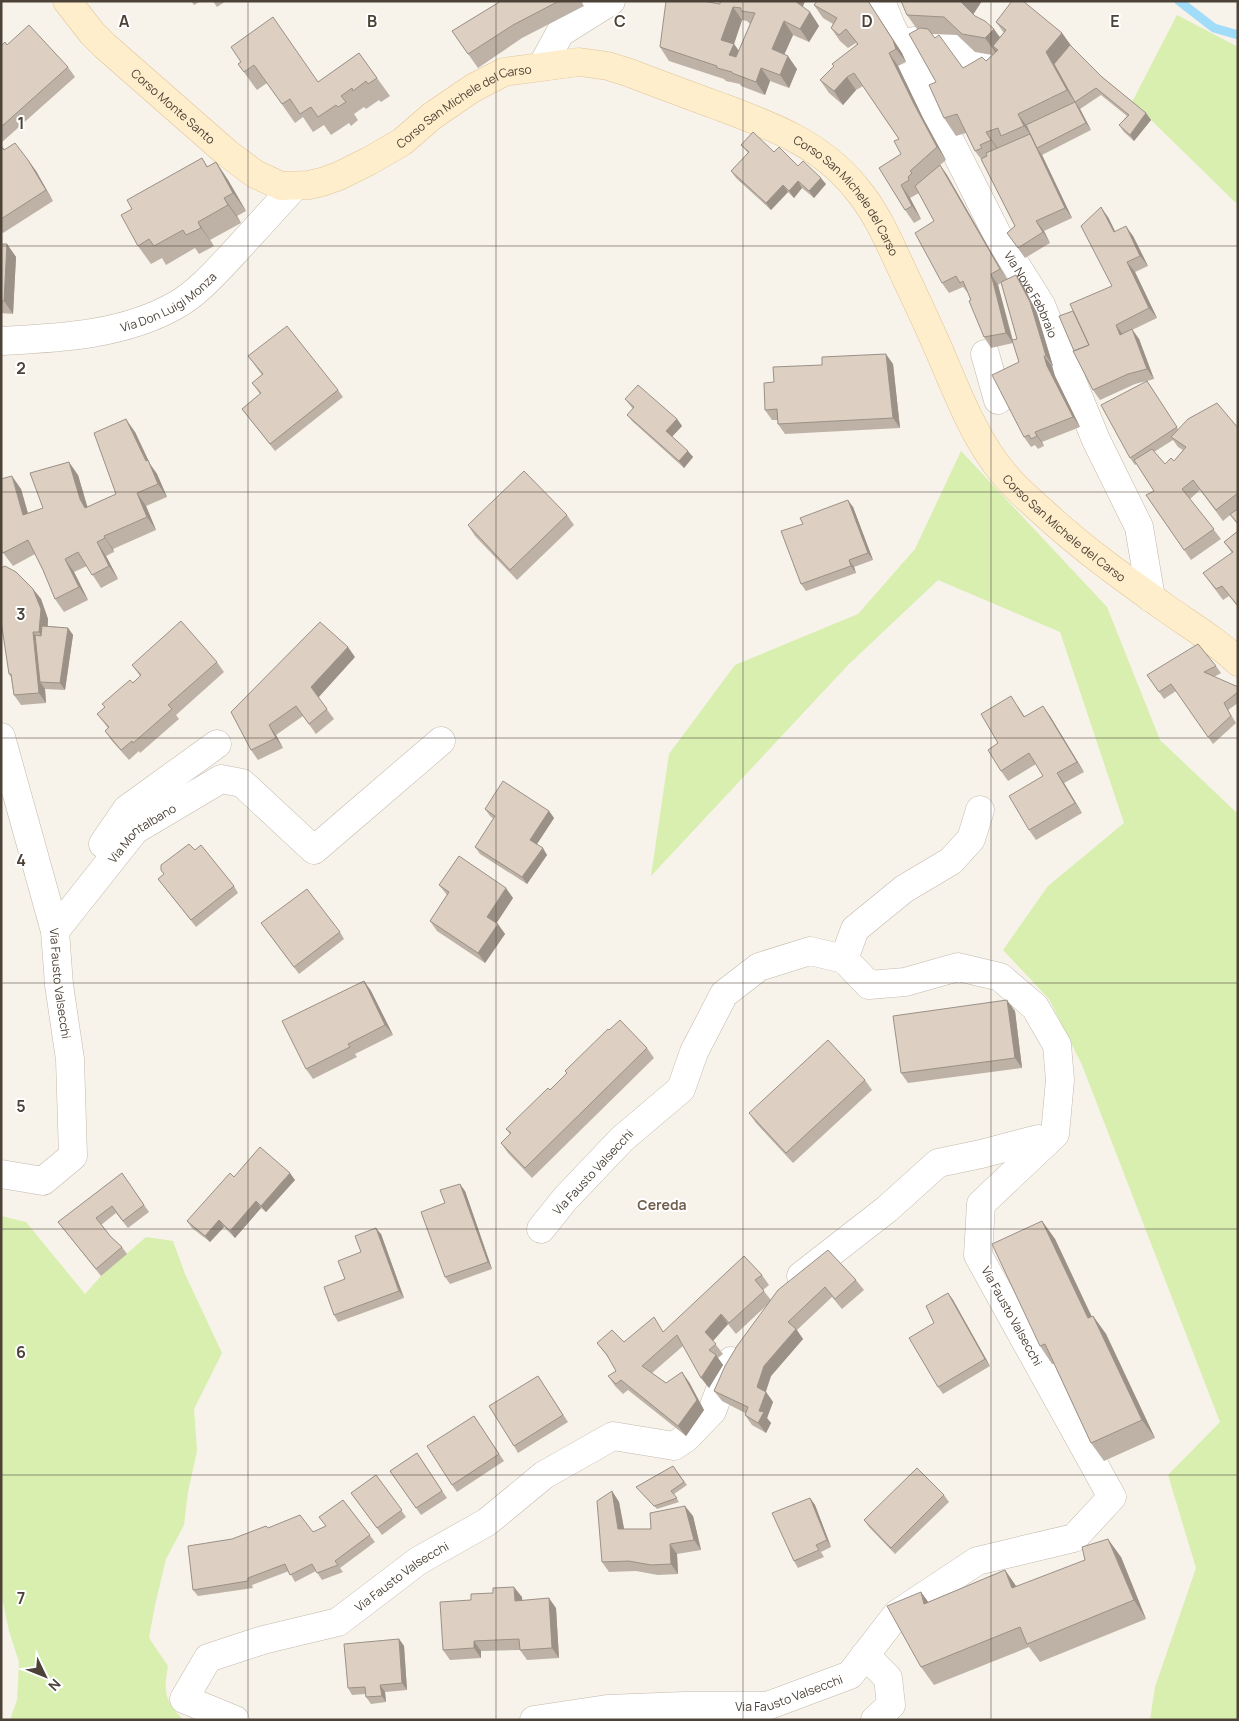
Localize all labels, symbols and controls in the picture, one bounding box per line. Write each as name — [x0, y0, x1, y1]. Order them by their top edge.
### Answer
text: A — [119, 10, 130, 32]
text: B — [367, 10, 377, 32]
text: C — [614, 10, 626, 32]
text: D — [861, 10, 873, 32]
text: E — [1110, 10, 1120, 32]
street label: Corso San Michele del Carso — [393, 60, 532, 152]
street label: Corso Monte Santo — [128, 64, 219, 148]
text: 1 — [17, 112, 25, 134]
street label: Corso San Michele del Carso — [790, 131, 903, 258]
street label: Via Nove Febbraio — [1001, 248, 1062, 340]
street label: Via Don Luigi Monza — [118, 268, 220, 335]
text: 2 — [16, 357, 26, 379]
street label: Corso San Michele del Carso — [999, 470, 1130, 585]
text: 3 — [16, 603, 26, 625]
street label: Via Montalbano — [104, 799, 179, 866]
text: 4 — [16, 849, 26, 871]
street label: Via Fausto Valsecchi — [46, 927, 75, 1040]
text: 5 — [16, 1095, 26, 1117]
street label: Via Fausto Valsecchi — [549, 1125, 637, 1219]
district label: Cereda — [637, 1195, 687, 1214]
street label: Via Fausto Valsecchi — [978, 1263, 1046, 1369]
text: 6 — [16, 1341, 26, 1363]
street label: Via Fausto Valsecchi — [351, 1537, 451, 1615]
text: 7 — [17, 1587, 25, 1609]
north arrow — [20, 1651, 70, 1701]
street label: Via Fausto Valsecchi — [735, 1670, 845, 1715]
text: N — [44, 1675, 65, 1695]

